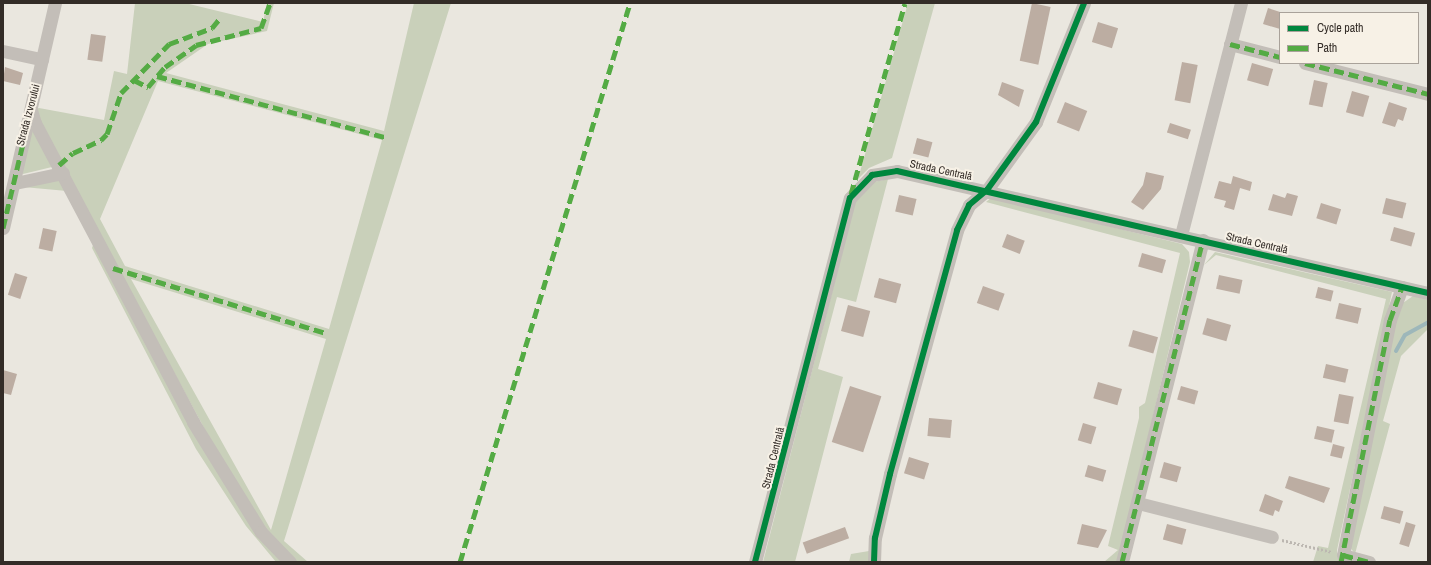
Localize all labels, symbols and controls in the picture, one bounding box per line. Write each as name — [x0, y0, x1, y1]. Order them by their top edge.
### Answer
legend — [1279, 12, 1419, 64]
text: Cycle path — [1317, 20, 1364, 36]
text: Path — [1317, 40, 1337, 56]
street label: Strada Izvorului — [13, 83, 43, 147]
street label: Strada Centrală — [909, 157, 973, 183]
street label: Strada Centrală — [1225, 229, 1289, 257]
street label: Strada Centrală — [759, 426, 787, 490]

